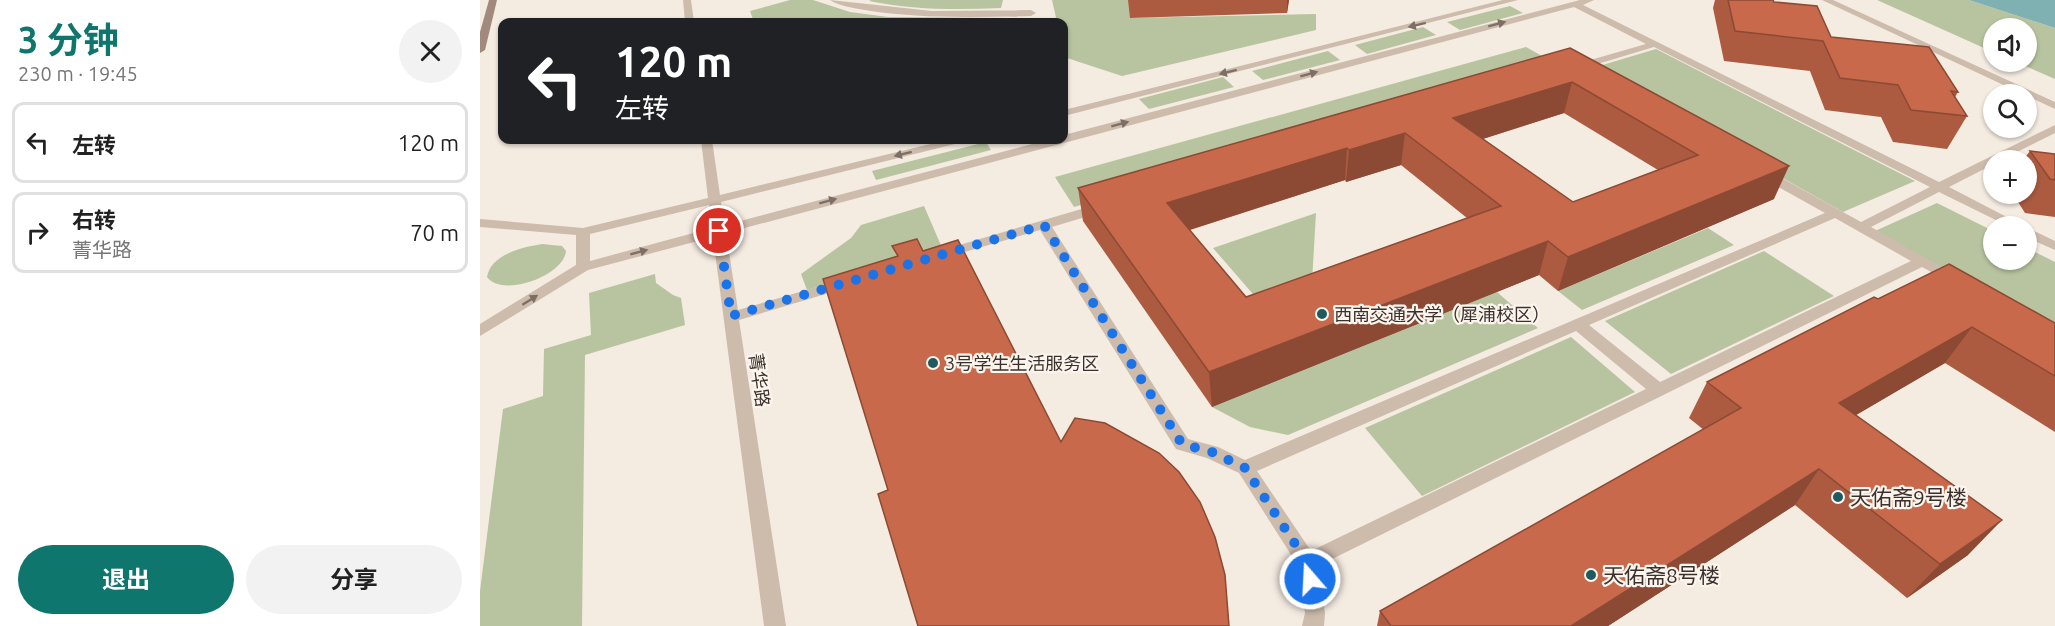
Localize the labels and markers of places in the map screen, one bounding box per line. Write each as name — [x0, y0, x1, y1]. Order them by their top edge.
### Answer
pin — [693, 205, 744, 256]
place label: 西南交通大学（犀浦校区） — [1334, 304, 1550, 324]
marker: 西南交通大学（犀浦校区） — [1315, 307, 1329, 321]
place label: 3号学生生活服务区 — [945, 353, 1099, 373]
marker: 3号学生生活服务区 — [926, 356, 940, 370]
place label: 天佑斋9号楼 — [1850, 485, 1967, 509]
marker: 天佑斋9号楼 — [1831, 490, 1845, 504]
place label: 天佑斋8号楼 — [1603, 563, 1720, 587]
marker: 天佑斋8号楼 — [1584, 568, 1598, 582]

